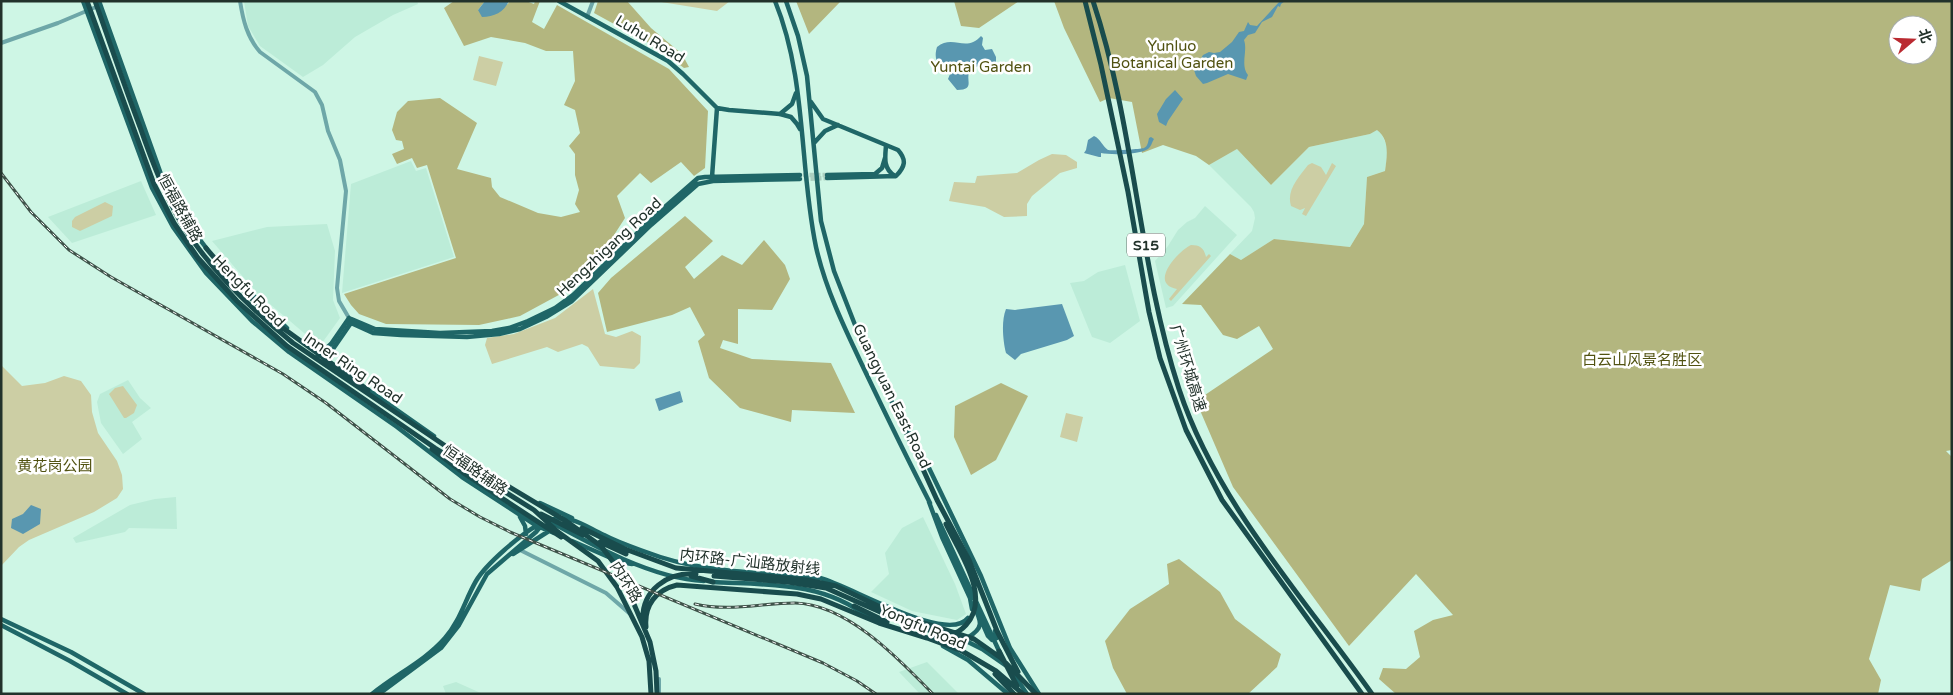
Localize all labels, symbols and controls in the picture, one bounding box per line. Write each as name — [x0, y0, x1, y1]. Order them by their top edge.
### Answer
street label: Luhu Road — [612, 11, 688, 67]
north arrow — [1888, 15, 1938, 65]
text: 北 — [1915, 27, 1935, 45]
park label: Yunluo Botanical Garden — [1111, 37, 1233, 72]
park label: Yuntai Garden — [931, 58, 1031, 76]
street label: 恒福路辅路 — [154, 171, 206, 245]
street label: Hengzhigang Road — [553, 194, 665, 300]
road number: S15 — [1127, 234, 1165, 256]
street label: Hengfu Road — [209, 251, 289, 331]
street label: Guangyuan East Road — [849, 321, 935, 471]
street label: 广州环城高速 — [1166, 322, 1210, 414]
street label: Inner Ring Road — [300, 328, 406, 408]
park label: 白云山风景名胜区 — [1582, 351, 1702, 369]
street label: 恒福路辅路 — [439, 441, 511, 499]
park label: 黄花岗公园 — [17, 457, 93, 475]
street label: 内环路-广汕路放射线 — [679, 546, 821, 578]
street label: 内环路 — [606, 558, 646, 606]
street label: Yongfu Road — [877, 601, 969, 653]

